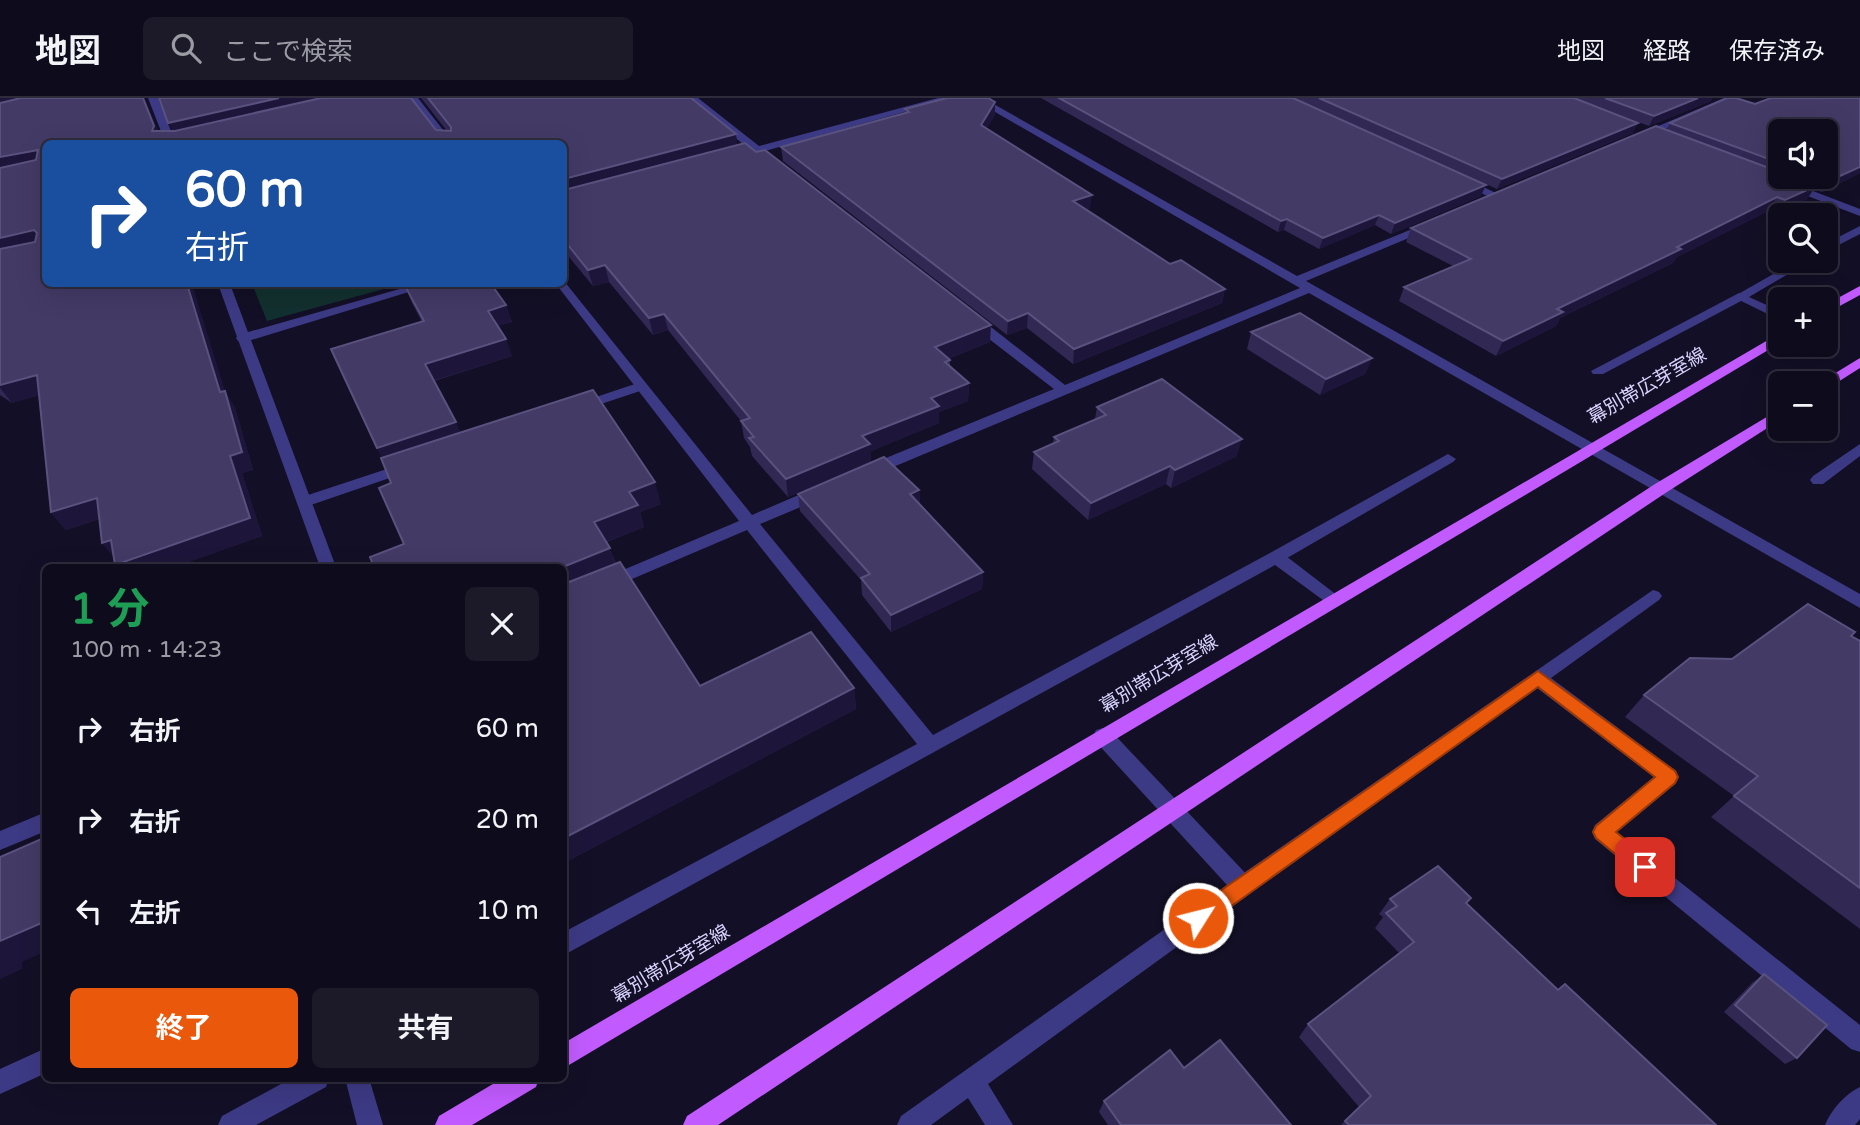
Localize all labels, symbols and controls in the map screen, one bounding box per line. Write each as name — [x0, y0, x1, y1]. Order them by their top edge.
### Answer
search box — [143, 17, 633, 80]
icon: search — [167, 29, 205, 67]
text: 地図 — [35, 32, 101, 71]
text: ここで検索 — [223, 36, 353, 67]
text: 地図 — [1557, 37, 1605, 66]
text: 経路 — [1643, 37, 1691, 66]
text: 保存済み — [1729, 37, 1825, 66]
map controls — [1768, 119, 1838, 441]
button: sound — [1768, 119, 1838, 189]
text: 60 m — [185, 161, 304, 220]
icon: right — [70, 168, 161, 259]
button: search — [1768, 203, 1838, 273]
text: 右折 — [185, 229, 249, 267]
button: + — [1768, 287, 1838, 357]
street label: 幕別帯広芽室線 — [1584, 343, 1710, 429]
button: − — [1768, 371, 1838, 441]
text: 1 分 — [70, 584, 149, 635]
button: close — [465, 587, 539, 661]
street label: 幕別帯広芽室線 — [1096, 630, 1222, 718]
text: 100 m · 14:23 — [70, 636, 222, 664]
icon: right — [70, 710, 108, 748]
text: 60 m — [476, 713, 539, 744]
text: 右折 — [129, 716, 181, 747]
icon: right — [70, 801, 108, 839]
text: 20 m — [476, 804, 539, 835]
text: 右折 — [129, 807, 181, 838]
pin — [1615, 837, 1675, 897]
icon: arrive — [1626, 848, 1664, 886]
position arrow — [1161, 881, 1235, 955]
icon: left — [70, 892, 108, 930]
text: 10 m — [476, 895, 539, 926]
text: 左折 — [129, 898, 181, 929]
street label: 幕別帯広芽室線 — [608, 920, 734, 1008]
button: 終了 — [70, 988, 298, 1068]
button: 共有 — [312, 988, 539, 1068]

